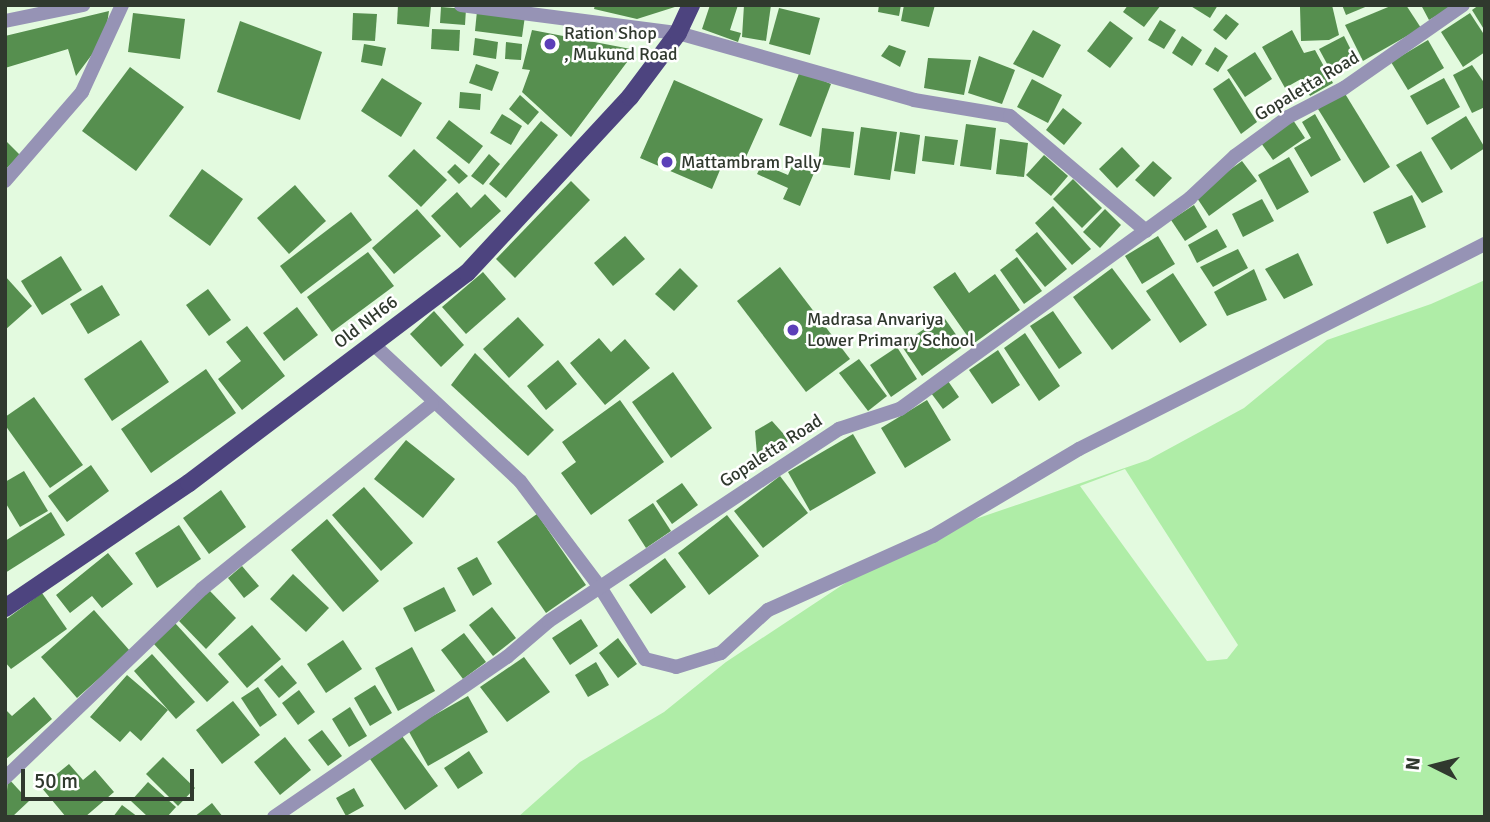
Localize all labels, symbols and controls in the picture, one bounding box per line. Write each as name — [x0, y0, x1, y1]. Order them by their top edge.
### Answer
place label: Ration Shop , Mukund Road — [564, 23, 678, 66]
marker: Ration Shop , Mukund Road — [542, 36, 558, 52]
street label: Gopaletta Road — [1251, 46, 1363, 126]
place label: Mattambram Pally — [681, 151, 821, 173]
marker: Mattambram Pally — [659, 154, 675, 170]
street label: Old NH66 — [330, 291, 402, 353]
place label: Madrasa Anvariya Lower Primary School — [807, 309, 974, 352]
marker: Madrasa Anvariya Lower Primary School — [785, 322, 801, 338]
street label: Gopaletta Road — [716, 410, 826, 492]
north arrow — [1399, 731, 1469, 801]
scale bar — [24, 756, 198, 800]
text: N — [1400, 756, 1426, 772]
text: 50 m — [34, 768, 78, 794]

